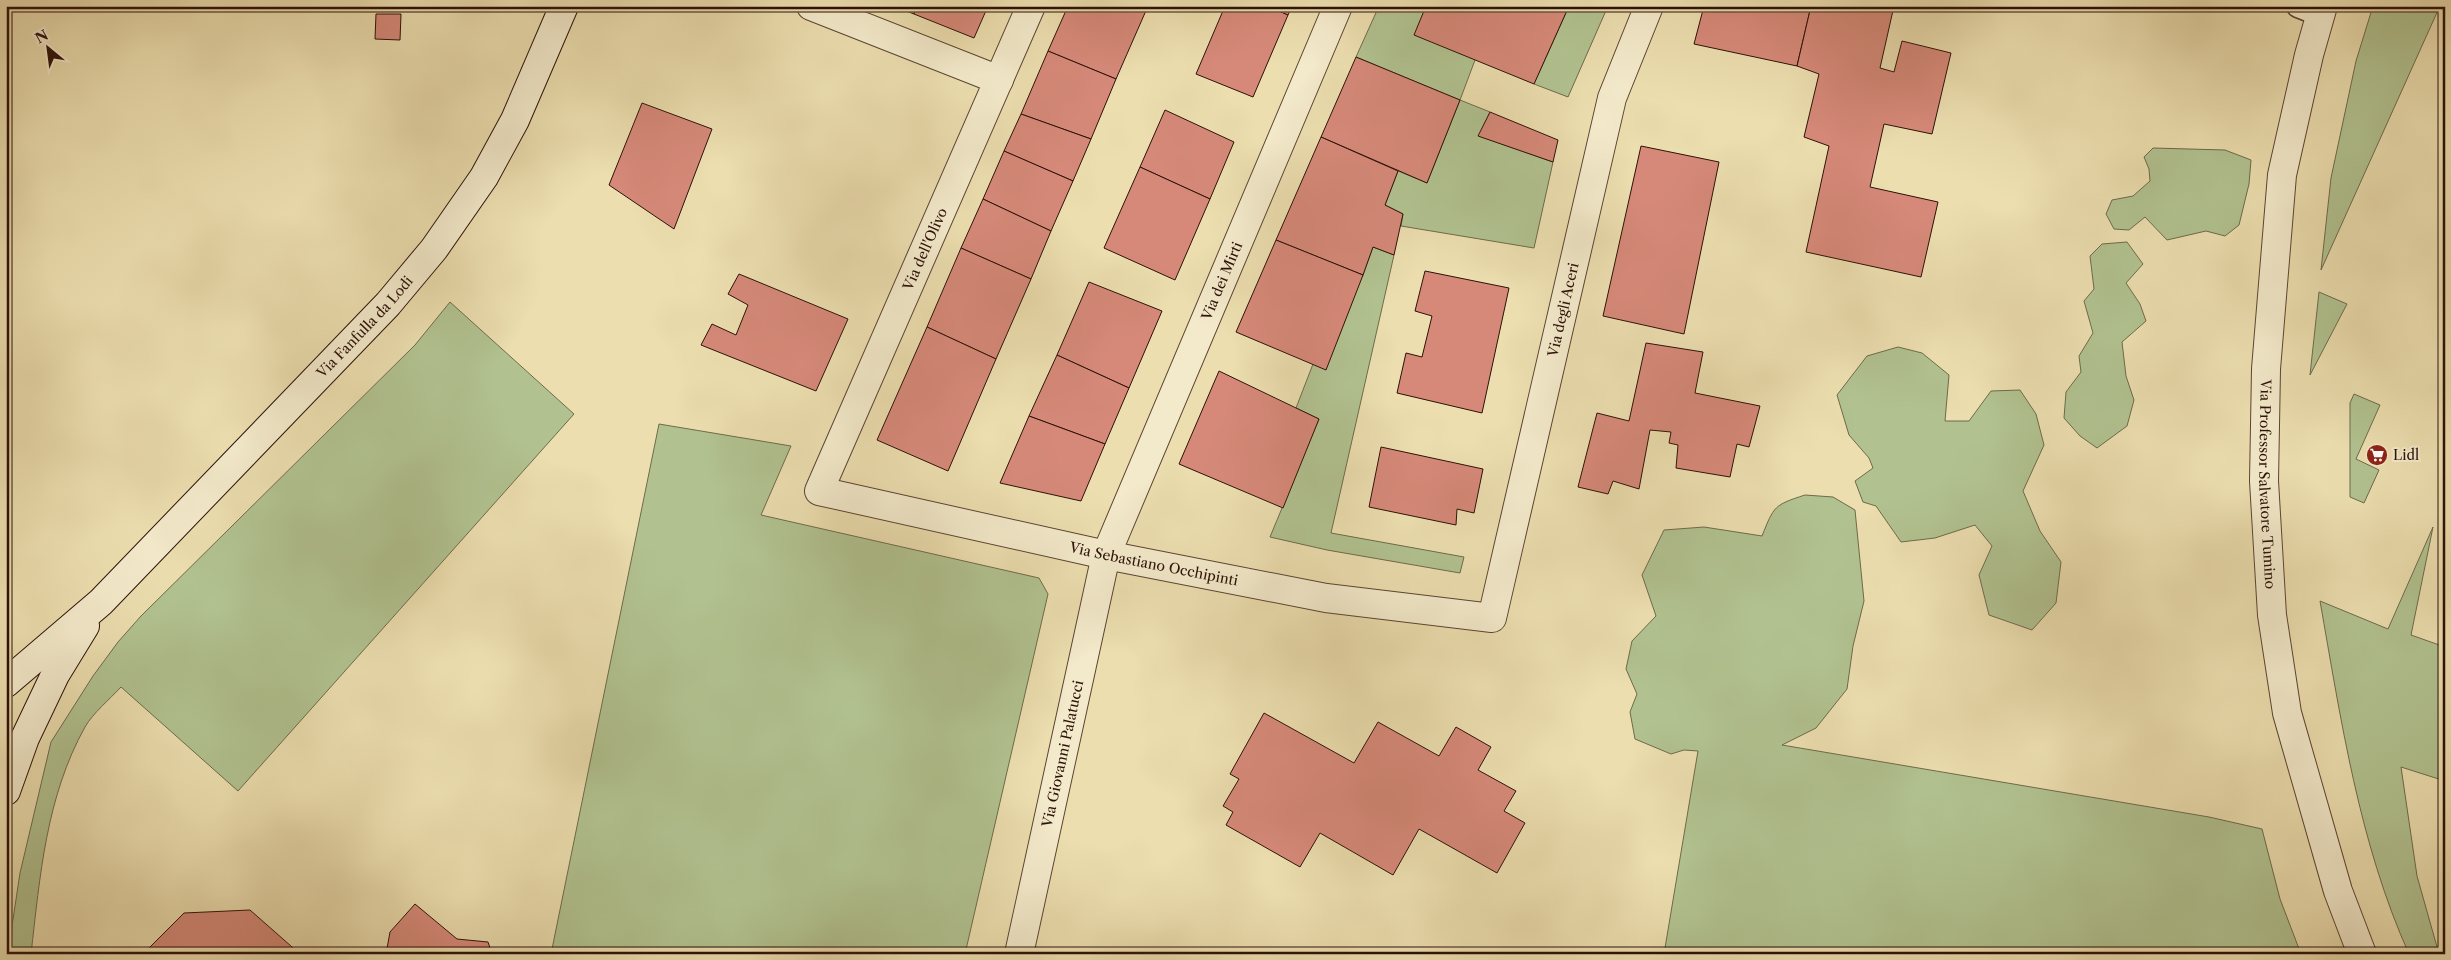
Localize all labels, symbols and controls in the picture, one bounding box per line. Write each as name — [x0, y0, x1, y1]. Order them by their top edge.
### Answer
north arrow — [22, 22, 72, 72]
text: N — [32, 26, 51, 47]
street label: Via dell'Olivo — [898, 205, 951, 294]
street label: Via dei Mirti — [1197, 239, 1246, 324]
street label: Via degli Aceri — [1543, 261, 1583, 360]
street label: Via Fanfulla da Lodi — [312, 272, 417, 382]
street label: Via Professor Salvatore Tumino — [2255, 378, 2279, 590]
supermarket icon: Lidl — [2365, 443, 2389, 467]
place label: Lidl — [2393, 446, 2419, 464]
street label: Via Sebastiano Occhipinti — [1067, 538, 1240, 590]
street label: Via Giovanni Palatucci — [1038, 679, 1087, 830]

